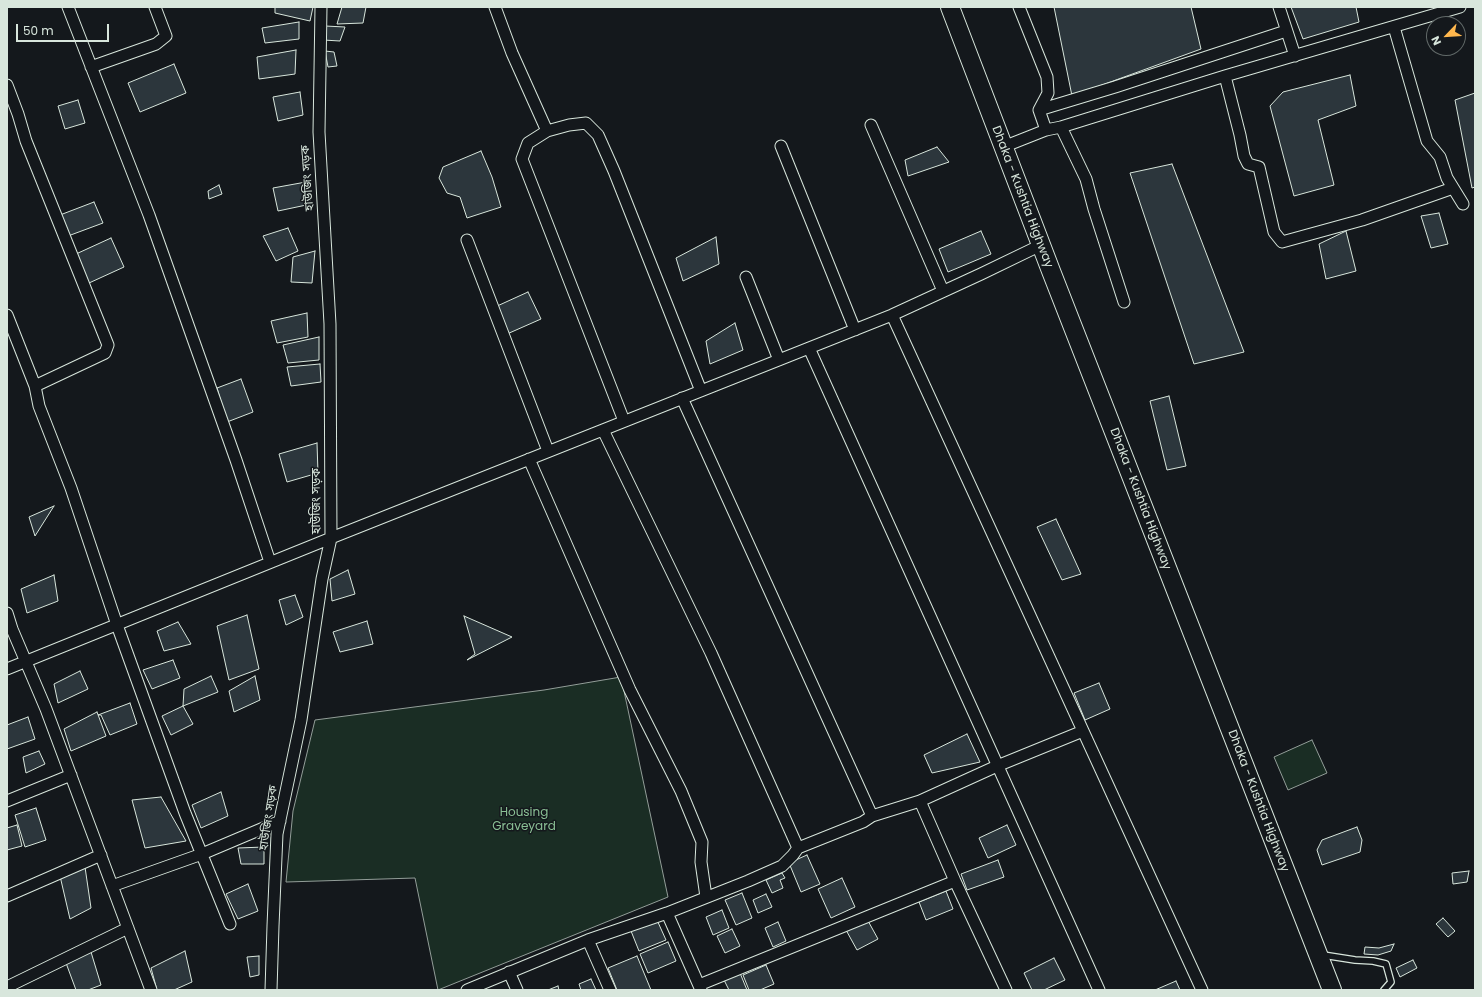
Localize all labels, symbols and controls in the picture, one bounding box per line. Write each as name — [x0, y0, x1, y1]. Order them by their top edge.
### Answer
scale bar — [18, 16, 111, 42]
north arrow — [1426, 16, 1466, 56]
text: 50 m — [23, 22, 54, 39]
text: N — [1427, 34, 1445, 48]
street label: Dhaka - Kushtia Highway — [988, 124, 1056, 270]
street label: হাউজিং সড়ক — [299, 145, 317, 211]
street label: Dhaka - Kushtia Highway — [1106, 426, 1174, 572]
street label: হাউজিং সড়ক — [310, 468, 324, 534]
street label: Dhaka - Kushtia Highway — [1224, 728, 1292, 874]
street label: হাউজিং সড়ক — [257, 784, 281, 852]
park label: Housing Graveyard — [492, 806, 556, 834]

